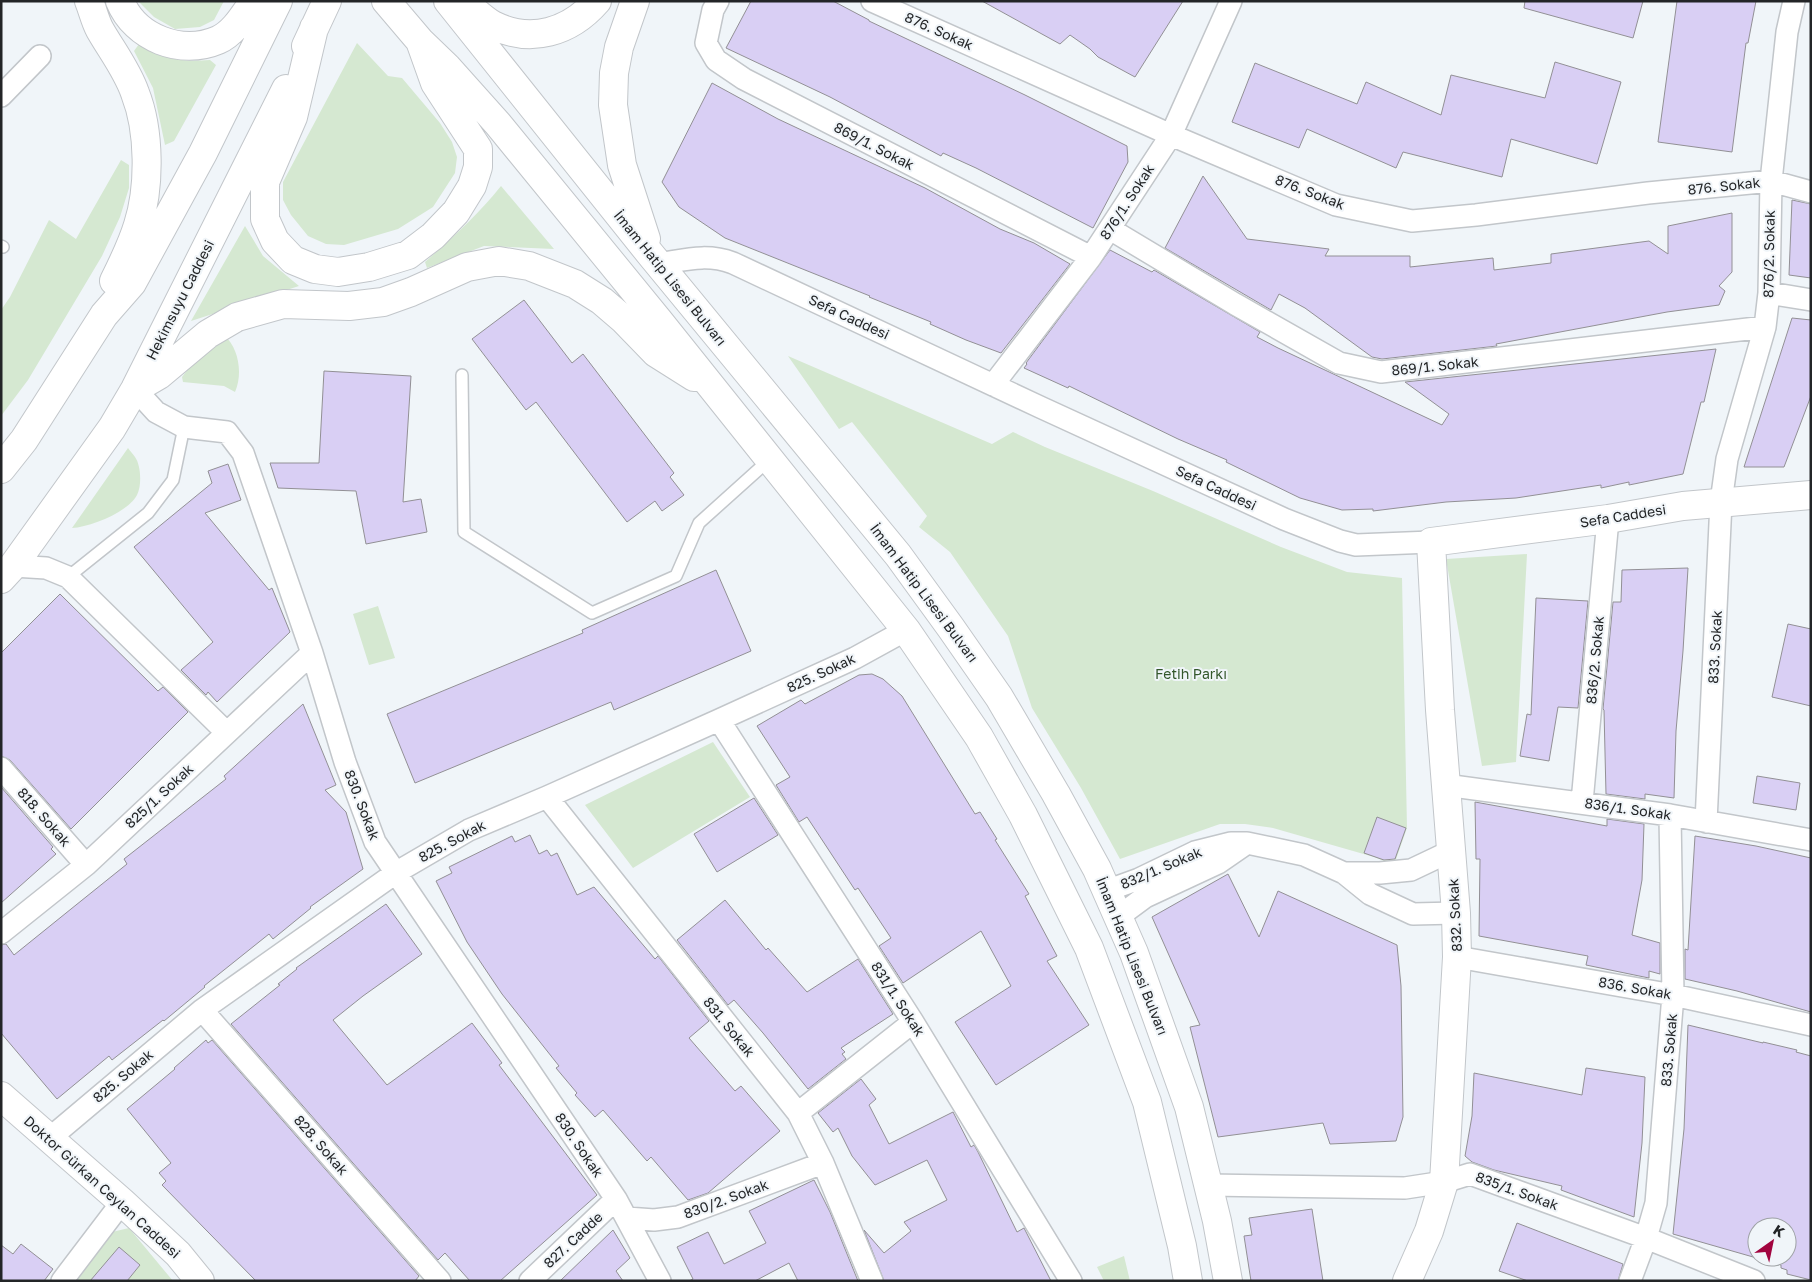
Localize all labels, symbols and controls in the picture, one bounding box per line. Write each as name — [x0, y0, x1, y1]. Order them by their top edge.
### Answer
street label: 876. Sokak — [902, 8, 976, 53]
street label: 869/1. Sokak — [831, 118, 917, 173]
street label: 876/1. Sokak — [1096, 161, 1157, 243]
street label: 876. Sokak — [1273, 171, 1347, 213]
street label: 876. Sokak — [1687, 173, 1761, 198]
street label: İmam Hatip Lisesi Bulvarı — [611, 207, 730, 349]
street label: 876/2. Sokak — [1759, 210, 1778, 298]
street label: Hekimsuyu Caddesi — [142, 237, 217, 363]
street label: Sefa Caddesi — [806, 290, 892, 343]
street label: 869/1. Sokak — [1390, 352, 1480, 379]
street label: Sefa Caddesi — [1173, 461, 1259, 514]
street label: Sefa Caddesi — [1579, 500, 1667, 531]
street label: İmam Hatip Lisesi Bulvarı — [867, 520, 982, 665]
street label: 833. Sokak — [1704, 610, 1725, 684]
street label: 836/2. Sokak — [1582, 615, 1607, 705]
street label: 825. Sokak — [784, 649, 858, 696]
park label: Fetih Parkı — [1155, 665, 1227, 682]
street label: 825/1. Sokak — [121, 760, 196, 832]
street label: 830. Sokak — [341, 767, 384, 843]
street label: 818. Sokak — [14, 784, 75, 850]
street label: 836/1. Sokak — [1584, 794, 1673, 823]
street label: 825. Sokak — [415, 816, 488, 865]
street label: 832/1. Sokak — [1117, 843, 1204, 892]
street label: İmam Hatip Lisesi Bulvarı — [1093, 874, 1172, 1037]
street label: 832. Sokak — [1444, 878, 1465, 952]
street label: 831/1. Sokak — [868, 958, 929, 1039]
street label: 836. Sokak — [1597, 973, 1673, 1002]
street label: 831. Sokak — [700, 993, 759, 1060]
street label: 833. Sokak — [1657, 1012, 1680, 1087]
street label: 825. Sokak — [89, 1045, 156, 1106]
street label: 830. Sokak — [552, 1109, 607, 1180]
street label: 828. Sokak — [291, 1111, 352, 1178]
street label: Doktor Gürkan Ceylan Caddesi — [21, 1112, 184, 1261]
street label: 835/1. Sokak — [1473, 1168, 1561, 1213]
street label: 830/2. Sokak — [681, 1175, 771, 1222]
street label: 827. Cadde — [540, 1208, 606, 1271]
north arrow — [1747, 1217, 1797, 1267]
text: K — [1770, 1221, 1788, 1241]

